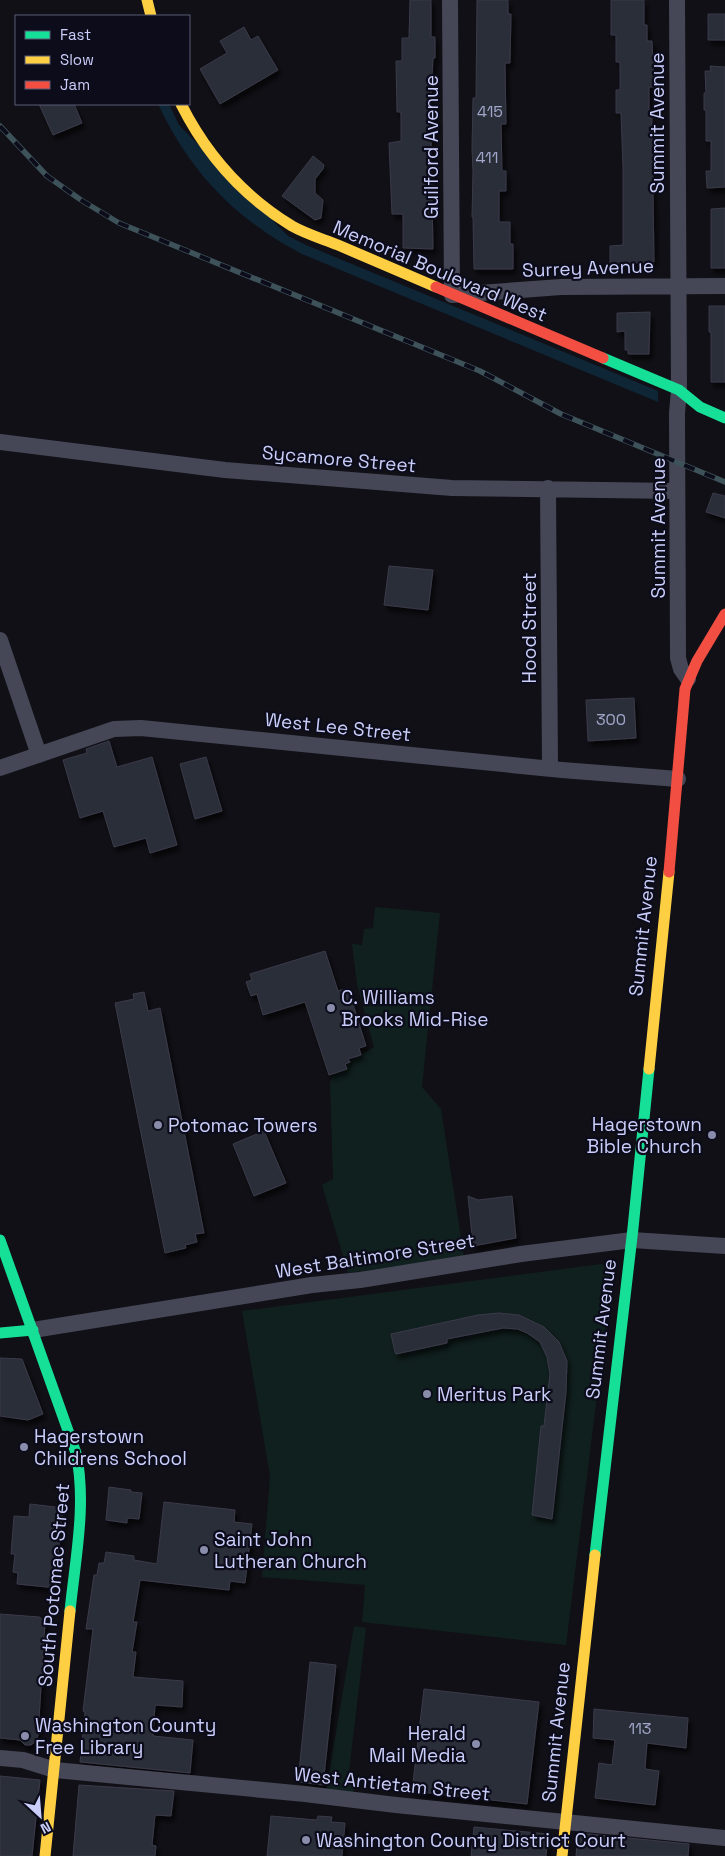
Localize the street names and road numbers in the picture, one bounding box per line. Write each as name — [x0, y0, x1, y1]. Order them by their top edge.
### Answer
street label: Summit Avenue — [645, 52, 670, 194]
street label: Guilford Avenue — [419, 75, 444, 219]
street label: Memorial Boulevard West — [329, 214, 551, 328]
street label: Surrey Avenue — [522, 253, 654, 283]
street label: Sycamore Street — [261, 440, 417, 478]
street label: Summit Avenue — [646, 457, 671, 599]
street label: Hood Street — [517, 572, 542, 684]
street label: West Lee Street — [264, 707, 412, 747]
street label: Summit Avenue — [623, 855, 663, 997]
street label: West Baltimore Street — [273, 1228, 477, 1284]
street label: Summit Avenue — [580, 1257, 622, 1401]
street label: South Potomac Street — [33, 1482, 75, 1688]
street label: Summit Avenue — [536, 1661, 576, 1803]
street label: West Antietam Street — [293, 1761, 491, 1807]

